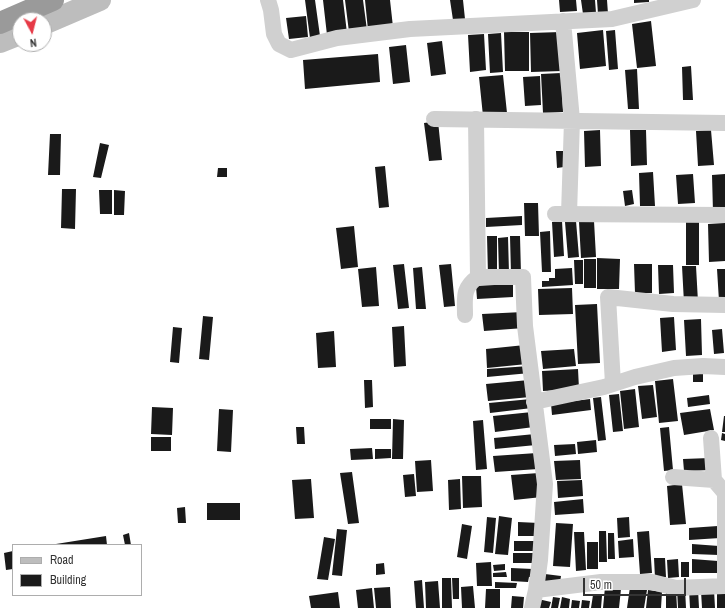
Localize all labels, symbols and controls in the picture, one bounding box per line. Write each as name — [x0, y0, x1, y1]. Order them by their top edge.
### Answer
north arrow — [12, 12, 52, 52]
text: N — [29, 36, 37, 50]
legend — [12, 544, 142, 596]
text: Road — [50, 552, 74, 568]
scale bar — [585, 570, 688, 596]
text: Building — [50, 572, 86, 588]
text: 50 m — [590, 577, 612, 593]

